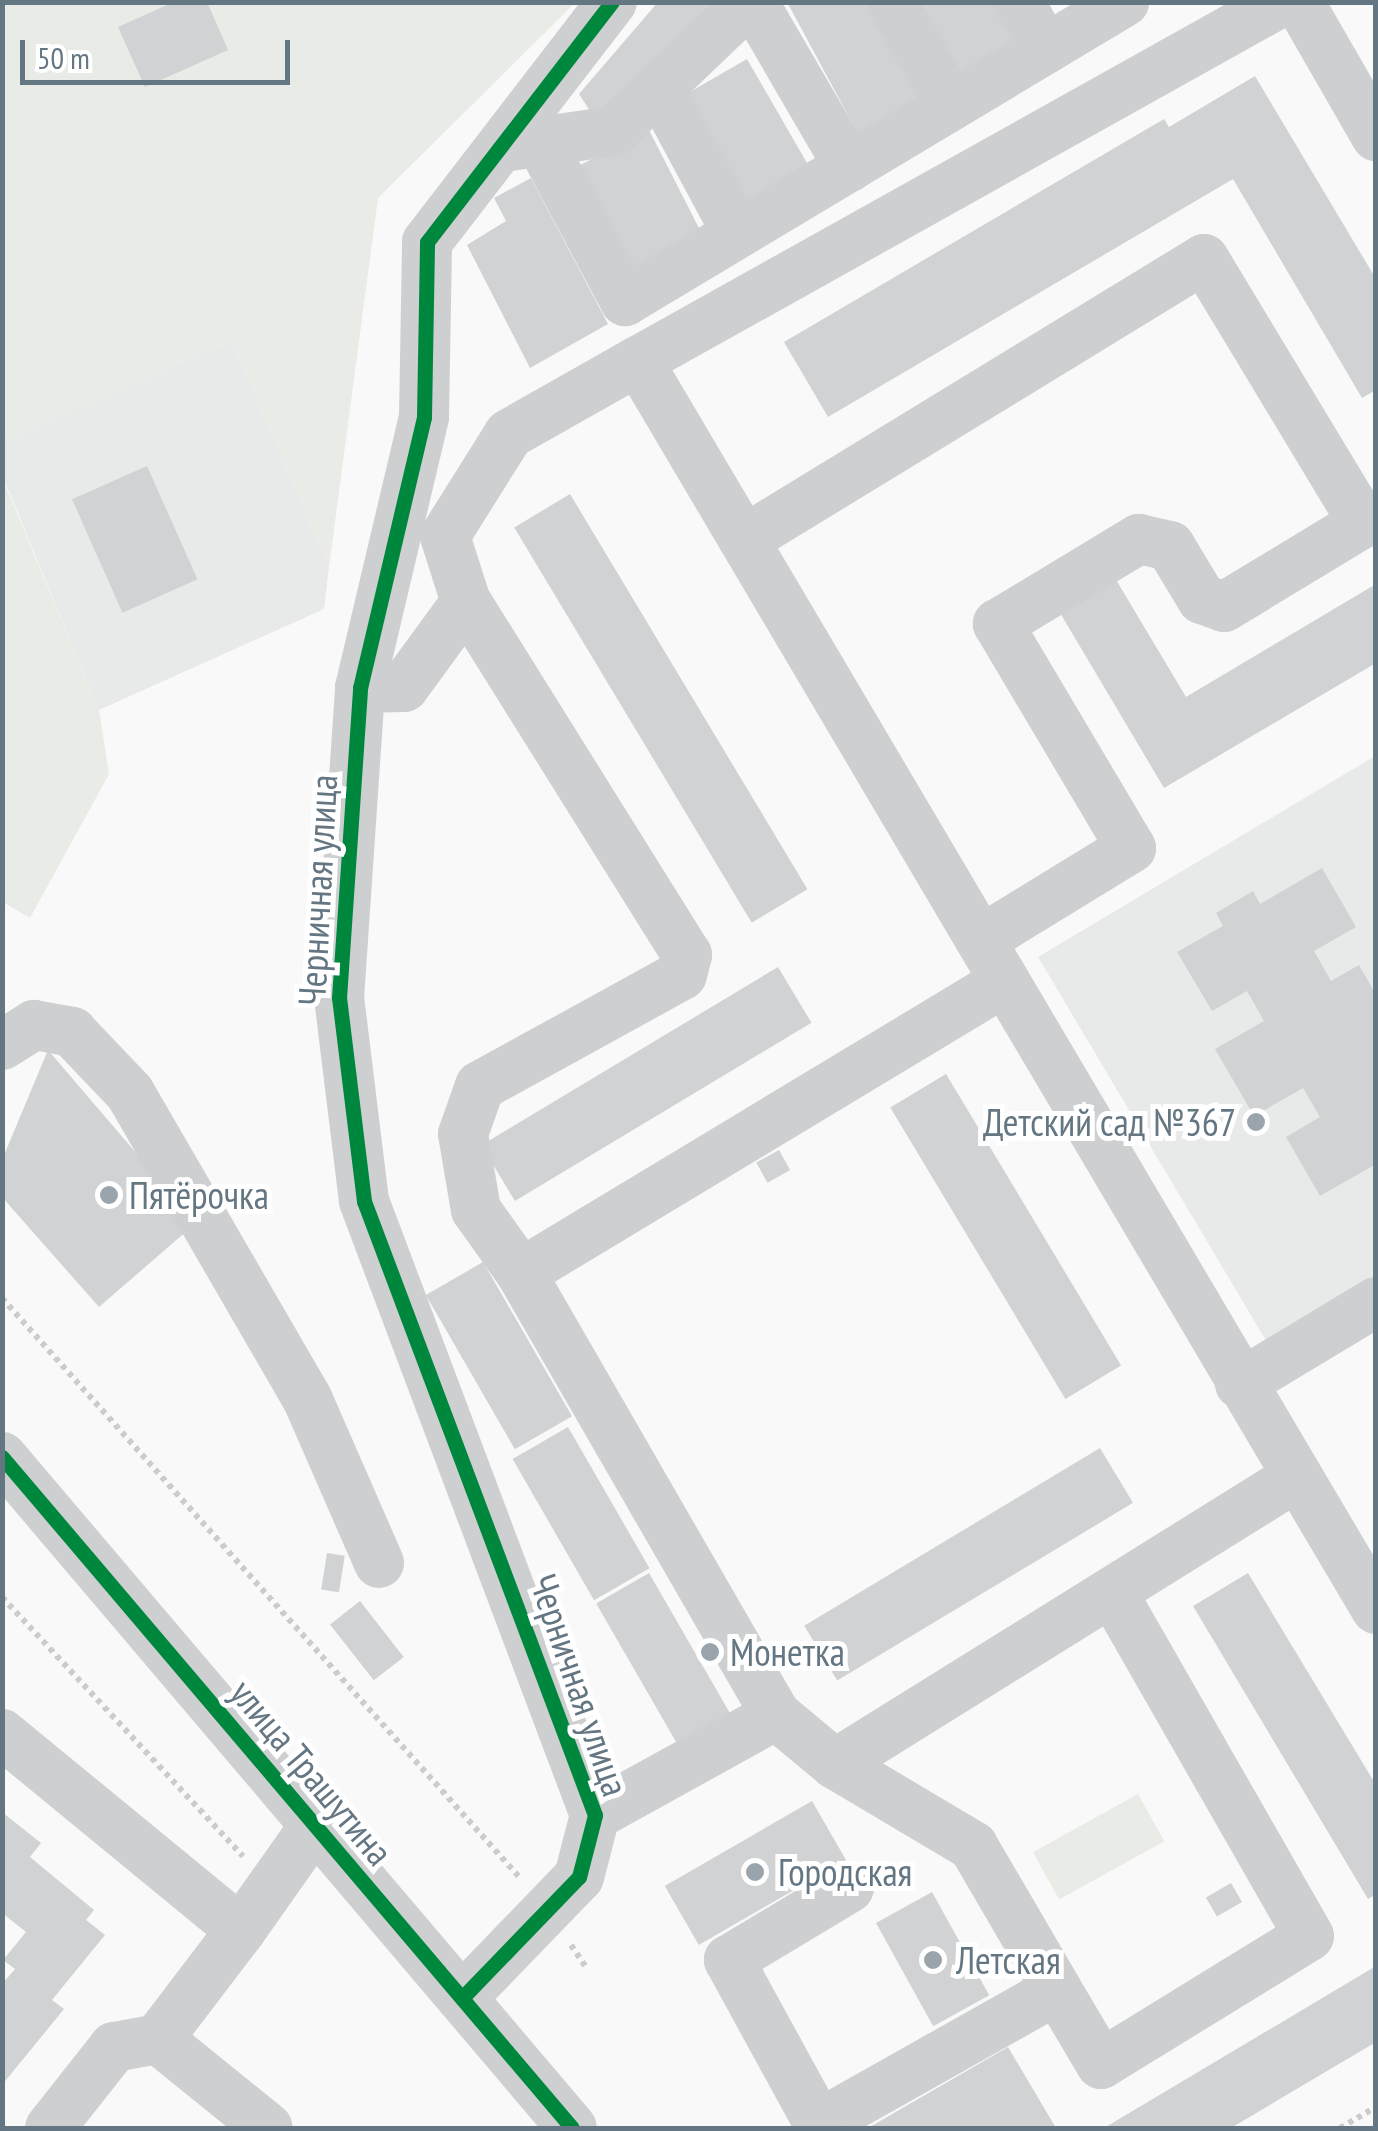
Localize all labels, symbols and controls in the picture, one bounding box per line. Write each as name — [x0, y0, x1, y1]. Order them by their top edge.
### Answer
scale bar — [25, 20, 295, 82]
text: 50 m — [37, 38, 90, 77]
street label: Черничная улица — [288, 773, 346, 1007]
place label: Детский сад №367 — [983, 1099, 1236, 1145]
marker: Детский сад №367 — [1245, 1111, 1267, 1133]
place label: Пятёрочка — [129, 1172, 269, 1218]
marker: Пятёрочка — [98, 1184, 120, 1206]
street label: Черничная улица — [521, 1568, 639, 1802]
place label: Монетка — [730, 1629, 845, 1675]
marker: Монетка — [699, 1641, 721, 1663]
street label: улица Трашутина — [221, 1670, 403, 1874]
place label: Городская — [778, 1849, 912, 1895]
marker: Городская — [742, 1859, 768, 1885]
place label: Летская — [956, 1937, 1061, 1983]
marker: Летская — [920, 1947, 946, 1973]

